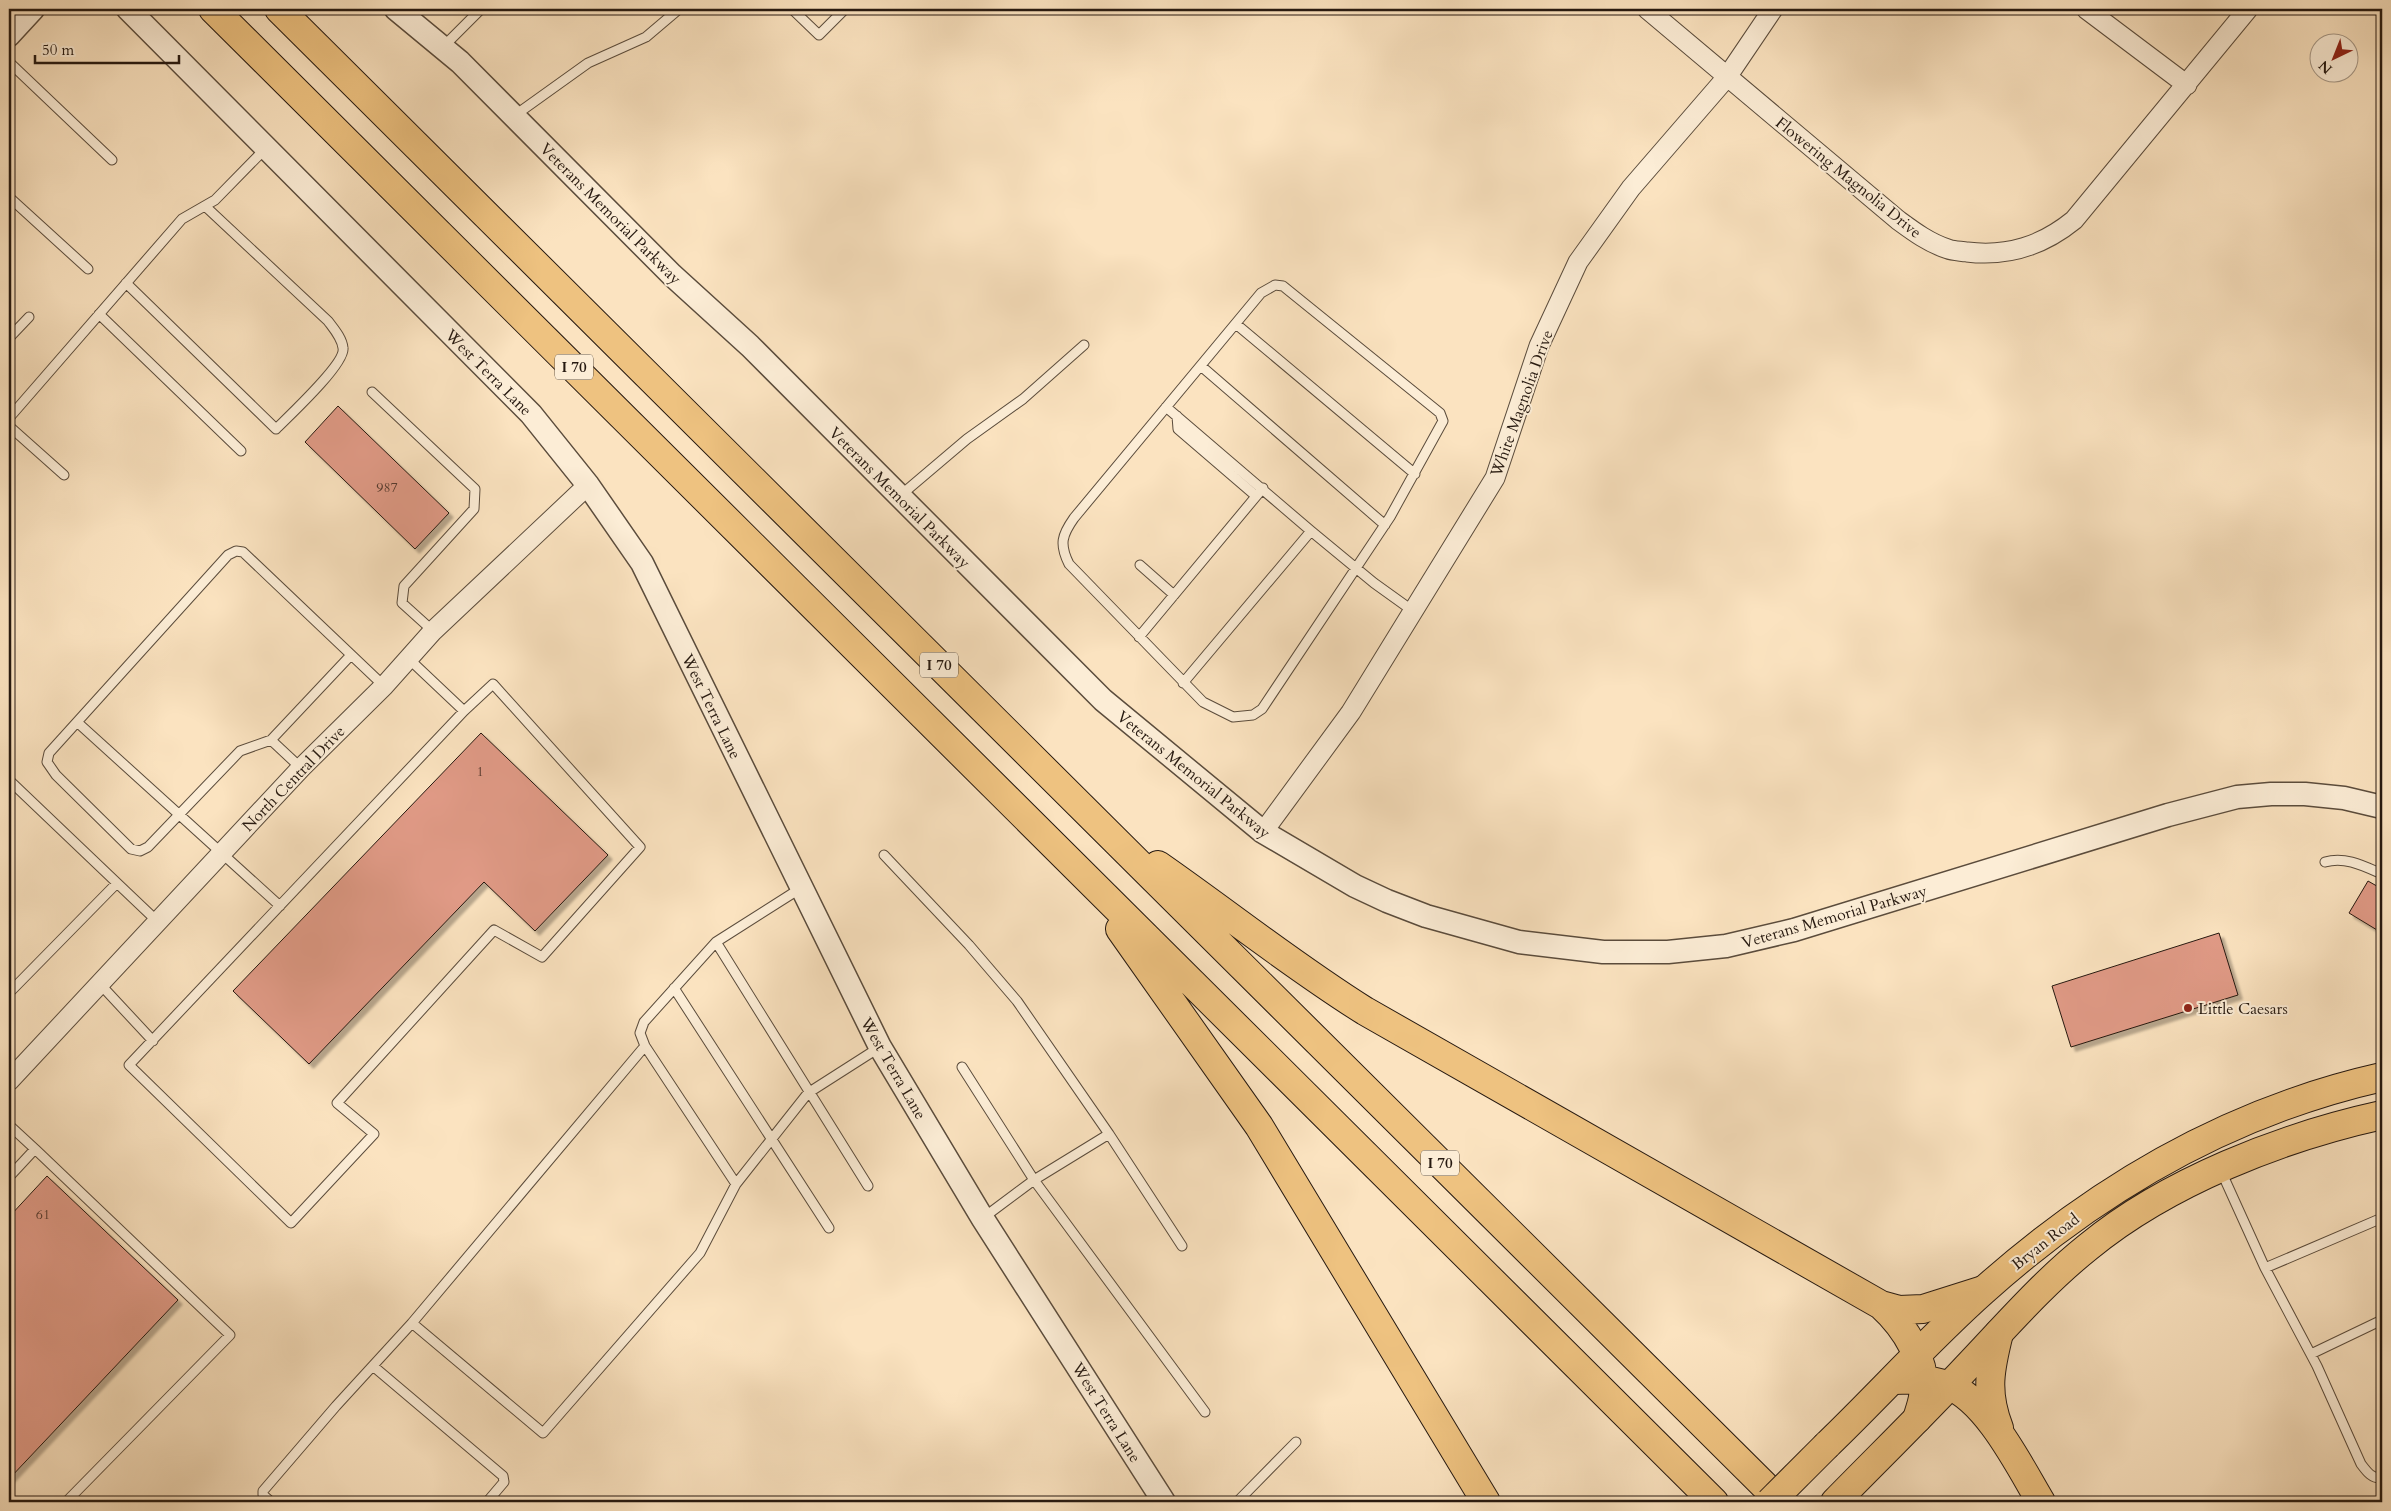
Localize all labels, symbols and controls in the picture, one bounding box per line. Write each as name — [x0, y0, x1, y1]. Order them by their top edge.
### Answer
scale bar — [35, 32, 179, 64]
north arrow — [2308, 32, 2358, 82]
text: 50 m — [42, 40, 74, 60]
text: N — [2315, 56, 2336, 78]
street label: Flowering Magnolia Drive — [1771, 112, 1926, 244]
street label: Veterans Memorial Parkway — [535, 138, 686, 290]
street label: West Terra Lane — [439, 324, 537, 421]
street label: White Magnolia Drive — [1485, 327, 1559, 481]
road number: I 70 — [555, 354, 593, 380]
street label: Veterans Memorial Parkway — [824, 422, 975, 574]
house number: 987 — [376, 478, 398, 497]
street label: West Terra Lane — [676, 649, 746, 763]
road number: I 70 — [920, 652, 958, 678]
street label: Veterans Memorial Parkway — [1112, 706, 1275, 844]
street label: North Central Drive — [237, 721, 350, 837]
house number: 1 — [476, 762, 484, 781]
street label: Veterans Memorial Parkway — [1739, 880, 1930, 954]
place label: Little Caesars — [2198, 998, 2288, 1020]
marker: Little Caesars — [2182, 1002, 2194, 1014]
street label: West Terra Lane — [854, 1013, 931, 1124]
road number: I 70 — [1421, 1150, 1459, 1176]
house number: 61 — [36, 1205, 50, 1224]
street label: Bryan Road — [2007, 1208, 2085, 1275]
street label: West Terra Lane — [1066, 1357, 1146, 1467]

